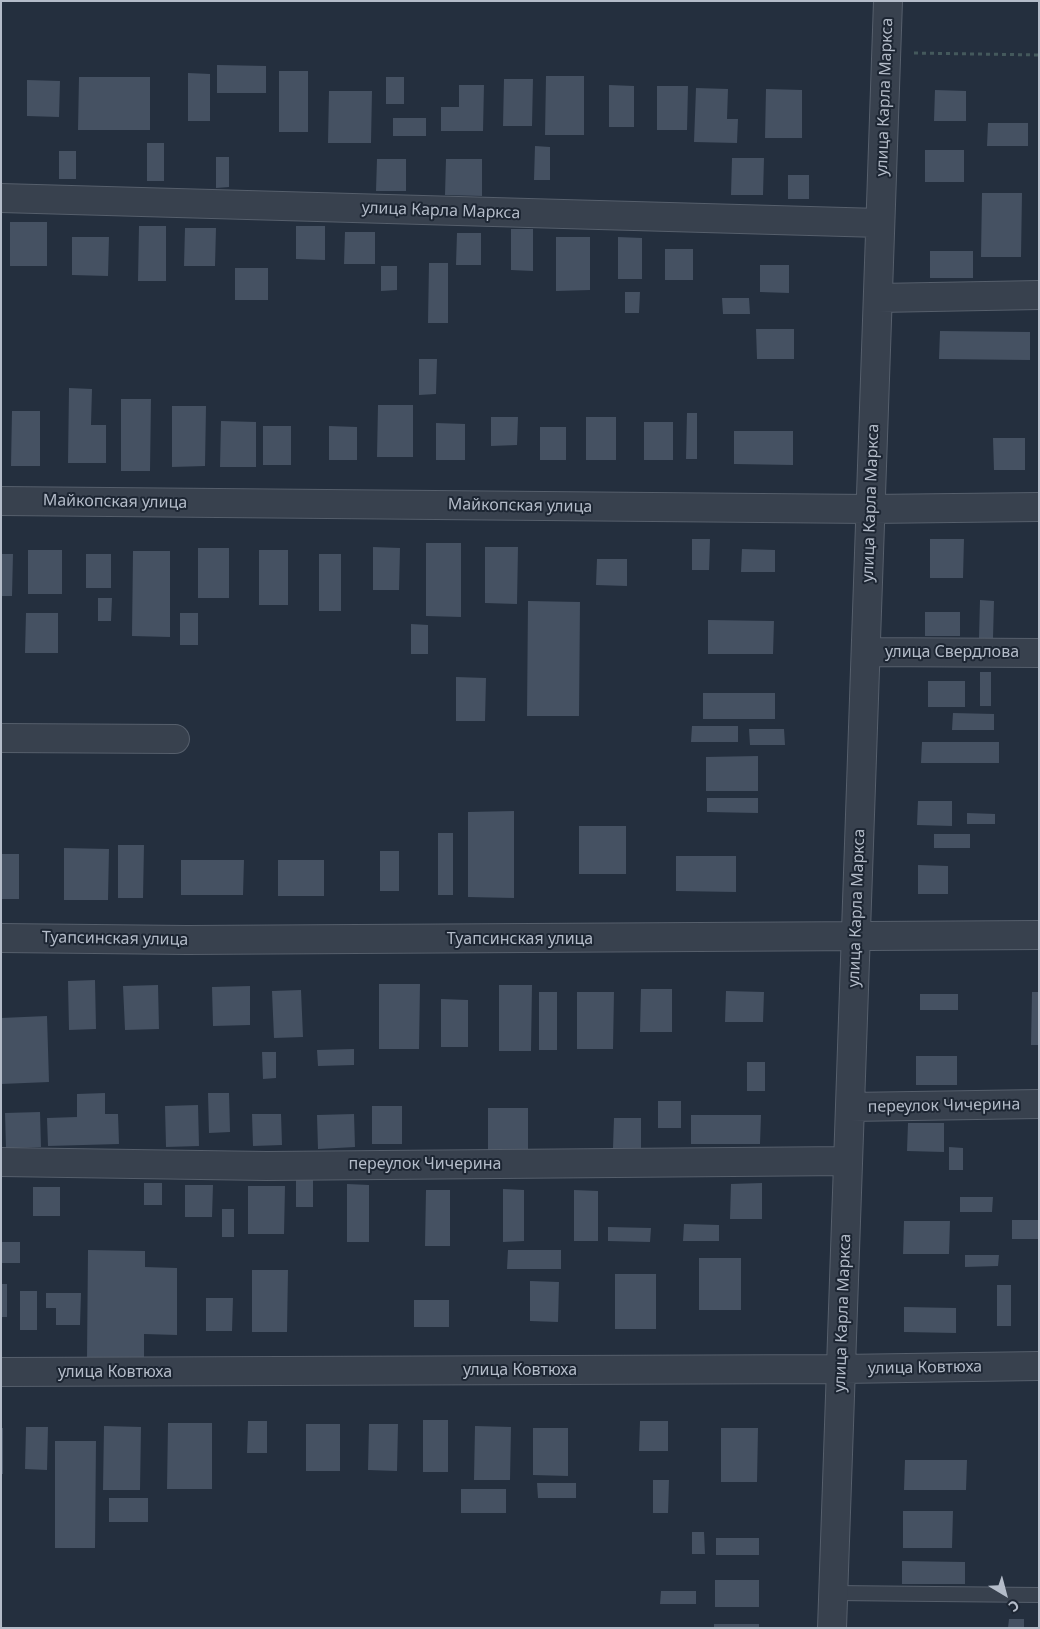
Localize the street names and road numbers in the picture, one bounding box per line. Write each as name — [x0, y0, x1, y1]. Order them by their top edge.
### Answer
street label: улица Карла Маркса — [873, 17, 897, 177]
street label: улица Карла Маркса — [361, 199, 521, 223]
street label: улица Карла Маркса — [859, 423, 883, 583]
street label: Майкопская улица — [43, 491, 187, 513]
street label: Майкопская улица — [448, 495, 592, 517]
street label: улица Свердлова — [885, 642, 1019, 662]
street label: улица Карла Маркса — [845, 828, 869, 988]
street label: Туапсинская улица — [42, 928, 188, 950]
street label: Туапсинская улица — [447, 929, 593, 949]
street label: переулок Чичерина — [867, 1095, 1021, 1117]
street label: переулок Чичерина — [349, 1154, 501, 1174]
street label: улица Карла Маркса — [831, 1233, 855, 1393]
street label: улица Ковтюха — [868, 1357, 982, 1379]
street label: улица Ковтюха — [463, 1360, 577, 1380]
street label: улица Ковтюха — [58, 1362, 172, 1382]

